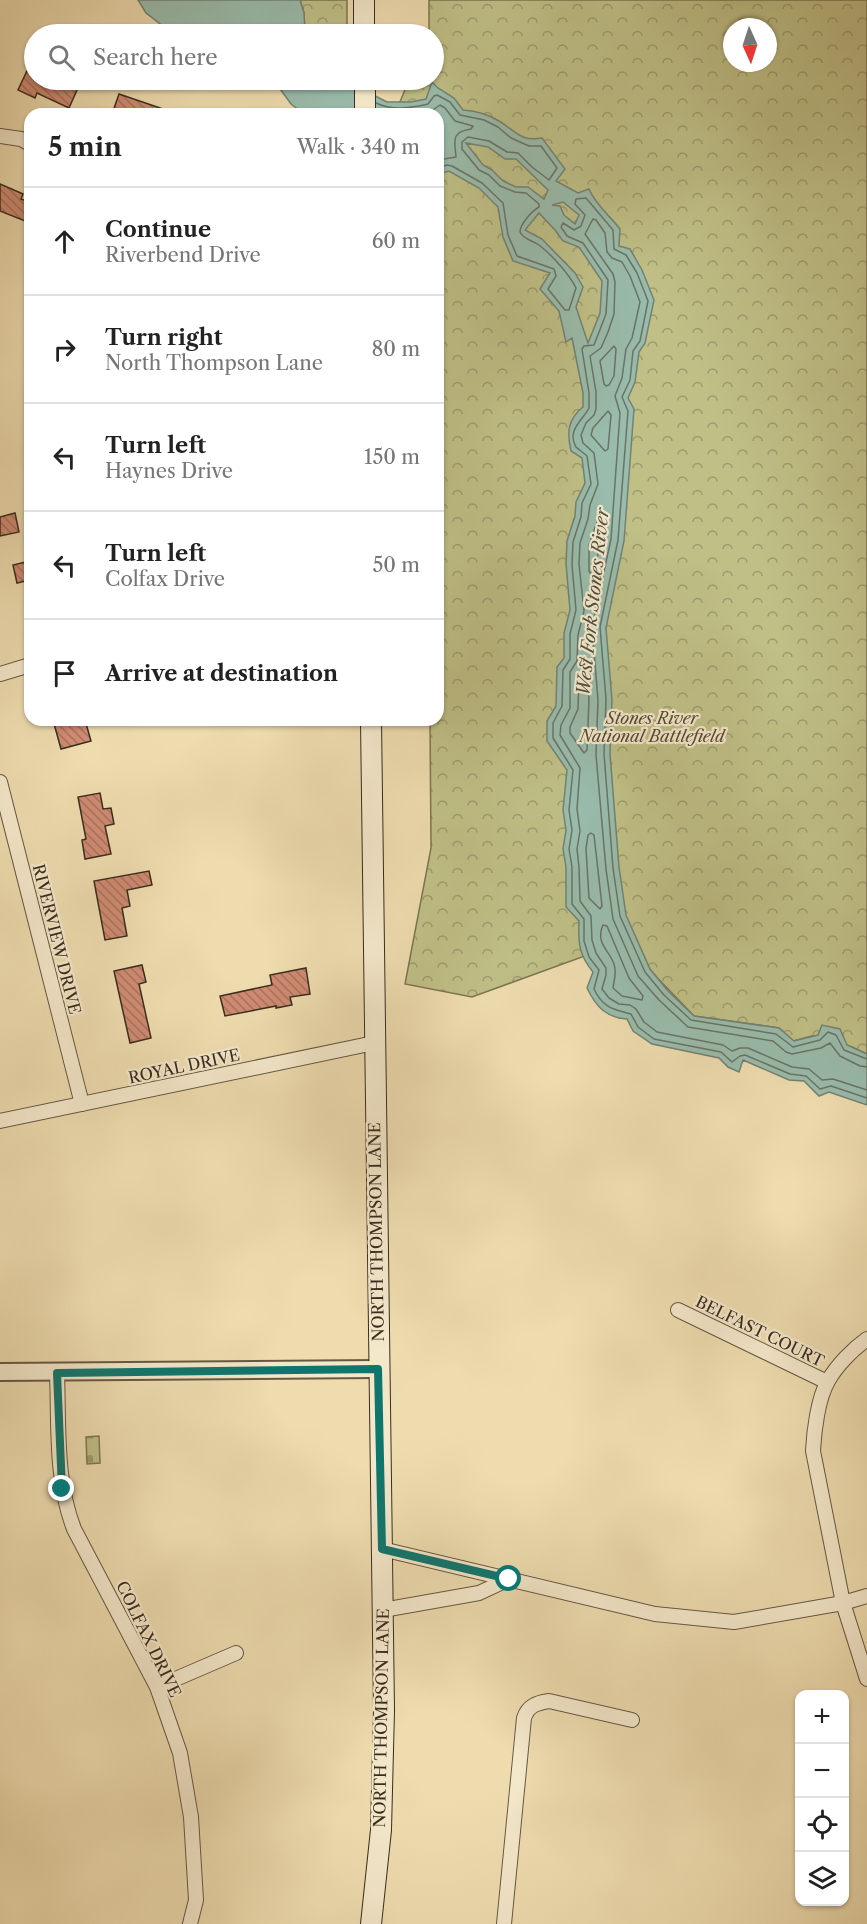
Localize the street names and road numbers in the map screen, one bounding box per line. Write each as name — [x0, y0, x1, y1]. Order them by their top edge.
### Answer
street label: RIVERVIEW DRIVE — [29, 862, 85, 1016]
street label: ROYAL DRIVE — [126, 1044, 242, 1088]
street label: NORTH THOMPSON LANE — [364, 1122, 388, 1342]
street label: BELFAST COURT — [692, 1291, 828, 1371]
street label: COLFAX DRIVE — [112, 1578, 186, 1700]
street label: NORTH THOMPSON LANE — [369, 1608, 393, 1828]

